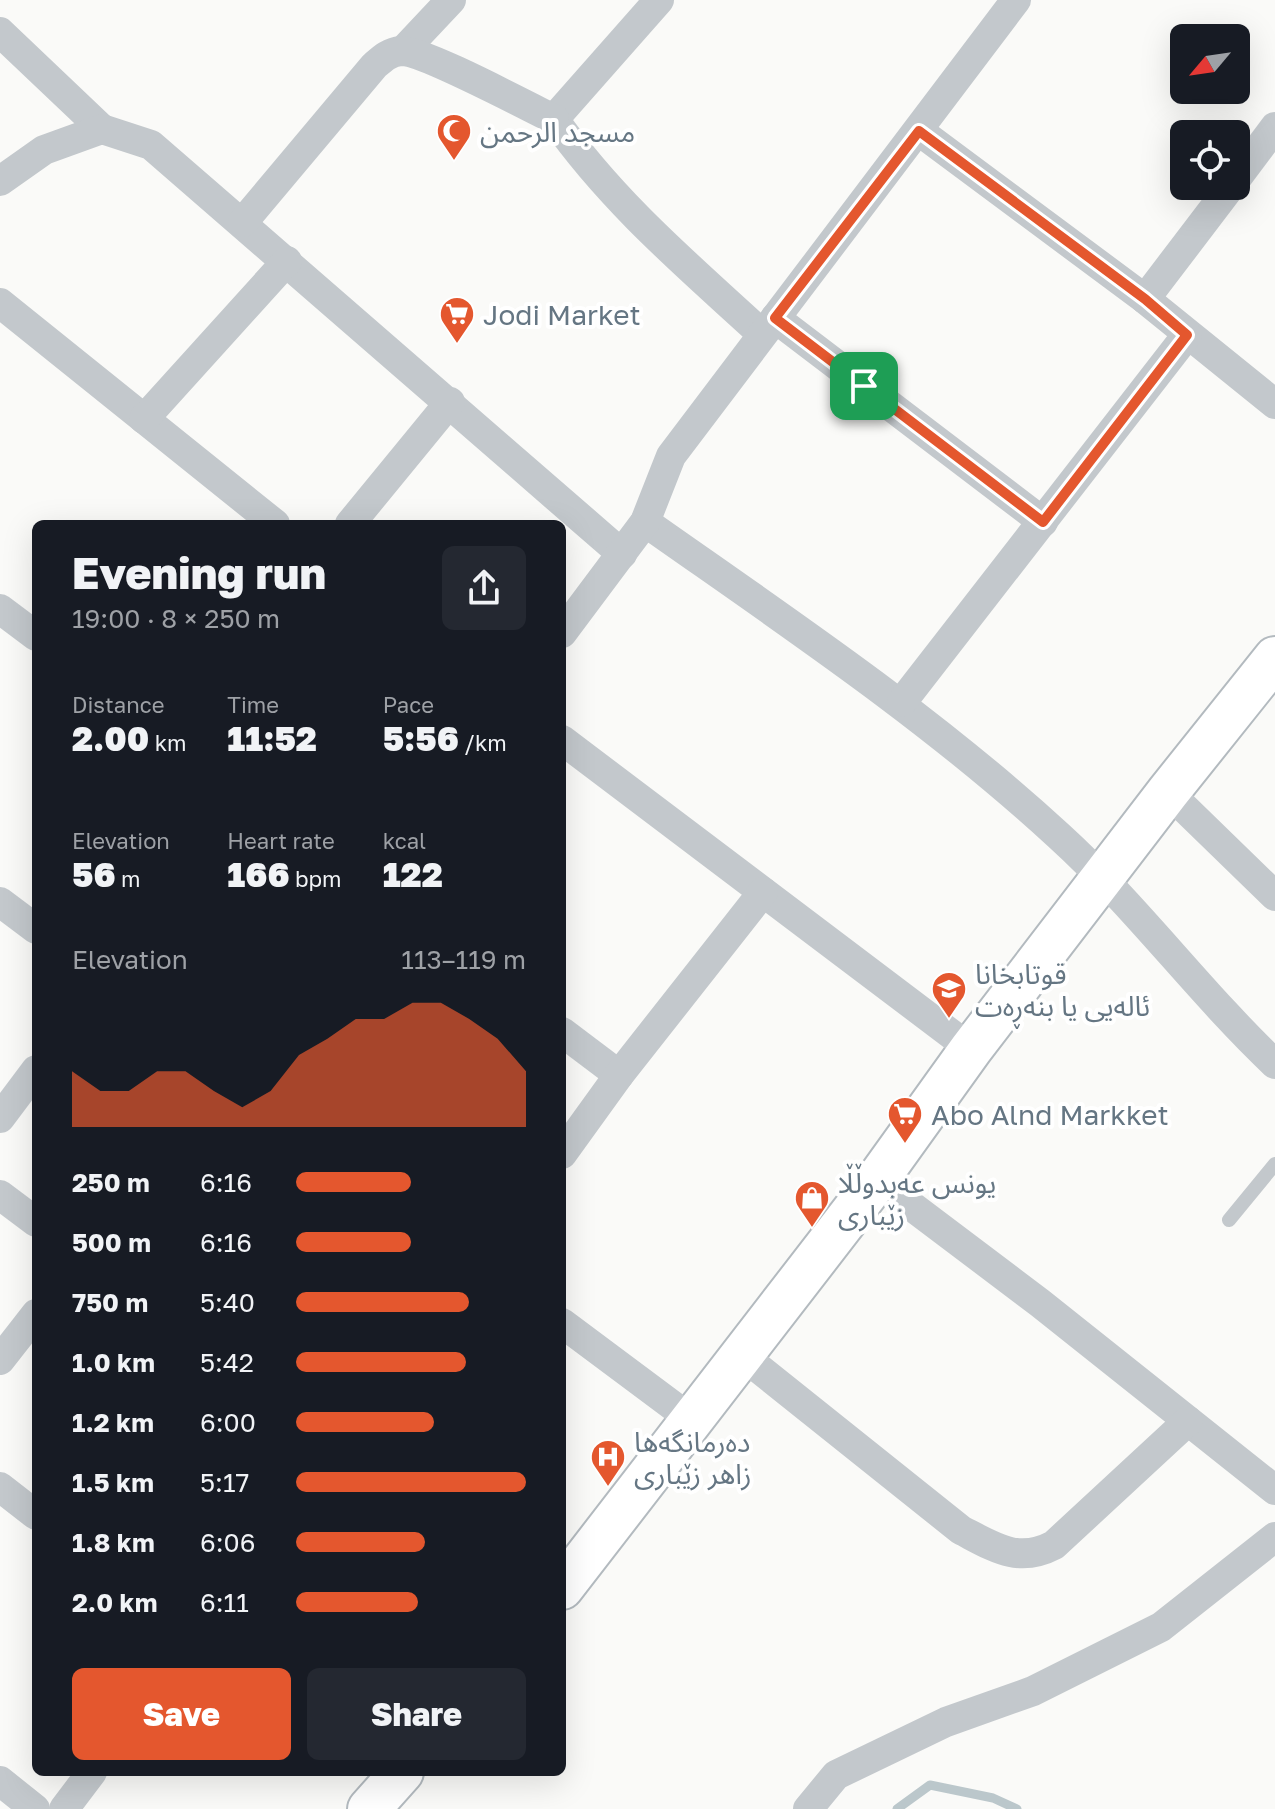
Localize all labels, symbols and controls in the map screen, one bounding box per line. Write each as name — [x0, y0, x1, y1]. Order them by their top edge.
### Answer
north arrow — [1170, 24, 1250, 104]
map controls — [1170, 24, 1250, 200]
mosque icon: مسجد الرحمن — [435, 112, 473, 162]
place label: مسجد الرحمن — [480, 115, 635, 149]
button: locate — [1170, 120, 1250, 200]
supermarket icon: Jodi Market — [438, 295, 476, 345]
place label: Jodi Market — [483, 298, 641, 331]
pin — [830, 352, 898, 420]
icon: arrive — [842, 364, 886, 408]
text: Evening run — [72, 546, 326, 599]
button: share — [442, 546, 526, 630]
text: 19:00 · 8 × 250 m — [72, 603, 280, 634]
text: Distance — [72, 691, 164, 718]
text: Time — [227, 691, 279, 718]
text: Pace — [383, 691, 434, 718]
text: 2.00 — [72, 718, 149, 758]
text: 11:52 — [227, 718, 317, 758]
text: 5:56 — [383, 718, 459, 758]
text: km — [149, 729, 187, 756]
text: /km — [459, 729, 507, 756]
text: Elevation — [72, 827, 170, 854]
text: Heart rate — [227, 827, 335, 854]
text: kcal — [383, 827, 426, 854]
text: 56 — [72, 854, 116, 894]
text: 166 — [227, 854, 289, 894]
text: 122 — [383, 854, 443, 894]
text: m — [116, 865, 141, 892]
text: bpm — [289, 865, 342, 892]
text: Elevation — [72, 944, 188, 975]
text: 113–119 m — [401, 944, 526, 975]
place label: قوتابخانا ئالەیی یا بنەڕەت — [975, 957, 1150, 1029]
school or university icon: قوتابخانا ئالەیی یا بنەڕەت — [930, 970, 968, 1020]
supermarket icon: Abo Alnd Markket — [886, 1095, 924, 1145]
place label: Abo Alnd Markket — [931, 1098, 1169, 1131]
place label: یونس عەبدوڵڵا زێباری — [838, 1163, 996, 1232]
text: 250 m — [72, 1167, 150, 1198]
text: 6:16 — [200, 1167, 252, 1198]
shop icon: یونس عەبدوڵڵا زێباری — [793, 1179, 831, 1229]
text: 500 m — [72, 1227, 151, 1258]
text: 6:16 — [200, 1227, 252, 1258]
text: 750 m — [72, 1287, 148, 1318]
text: 5:40 — [200, 1287, 255, 1318]
text: 1.0 km — [72, 1347, 155, 1378]
text: 5:42 — [200, 1347, 254, 1378]
text: 1.2 km — [72, 1407, 154, 1438]
text: 6:00 — [200, 1407, 256, 1438]
place label: دەرمانگەھا زاهر زێباری — [634, 1425, 752, 1491]
hospital icon: دەرمانگەھا زاهر زێباری — [589, 1438, 627, 1488]
text: 1.5 km — [72, 1467, 154, 1498]
text: 5:17 — [200, 1467, 249, 1498]
text: 1.8 km — [72, 1527, 155, 1558]
text: 6:06 — [200, 1527, 255, 1558]
text: 2.0 km — [72, 1587, 157, 1618]
text: 6:11 — [200, 1587, 249, 1618]
button: Save — [72, 1668, 291, 1760]
button: Share — [307, 1668, 526, 1760]

